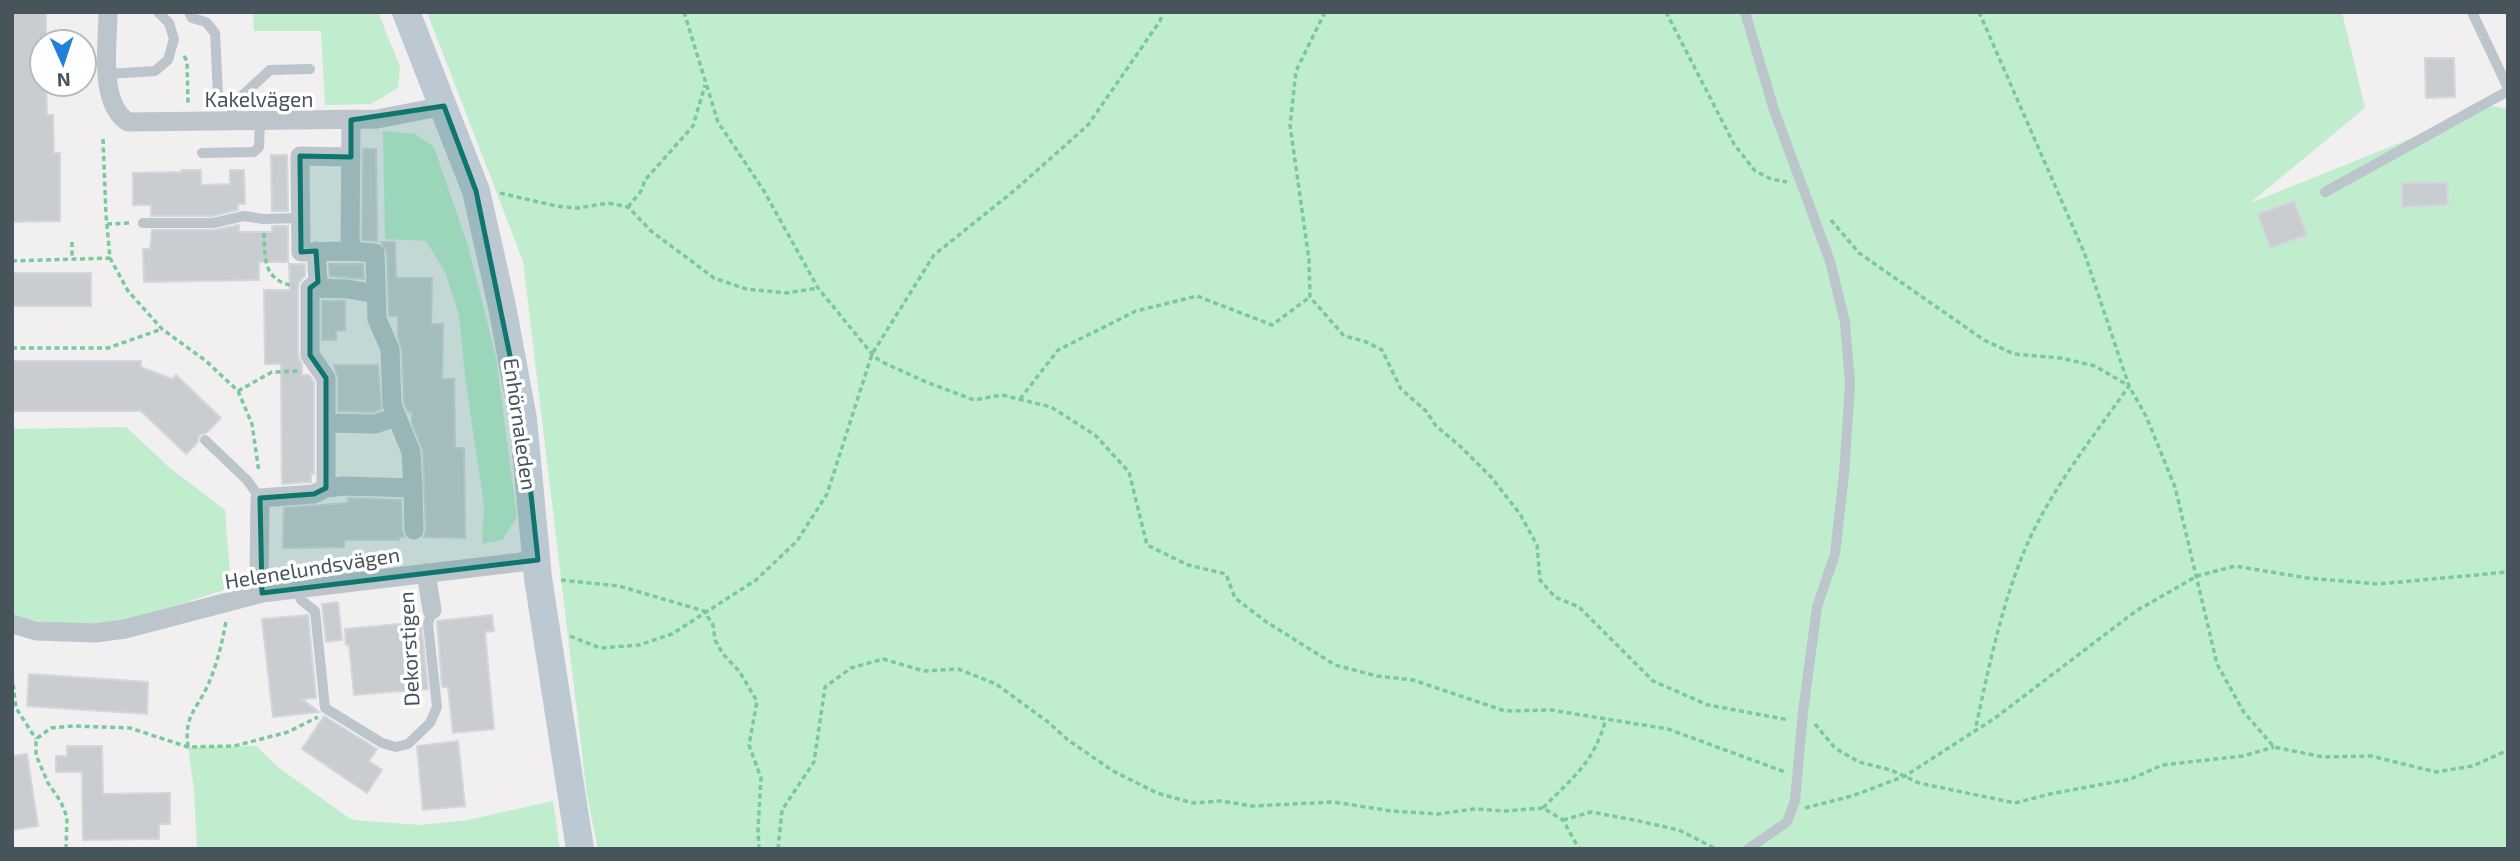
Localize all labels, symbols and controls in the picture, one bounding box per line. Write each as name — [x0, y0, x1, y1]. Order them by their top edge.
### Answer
north arrow — [28, 28, 98, 98]
text: N — [56, 69, 71, 92]
street label: Kakelvägen — [204, 86, 314, 111]
street label: Enhörnaleden — [499, 356, 543, 492]
street label: Helenelundsvägen — [223, 541, 401, 593]
street label: Dekorstigen — [393, 591, 423, 707]

